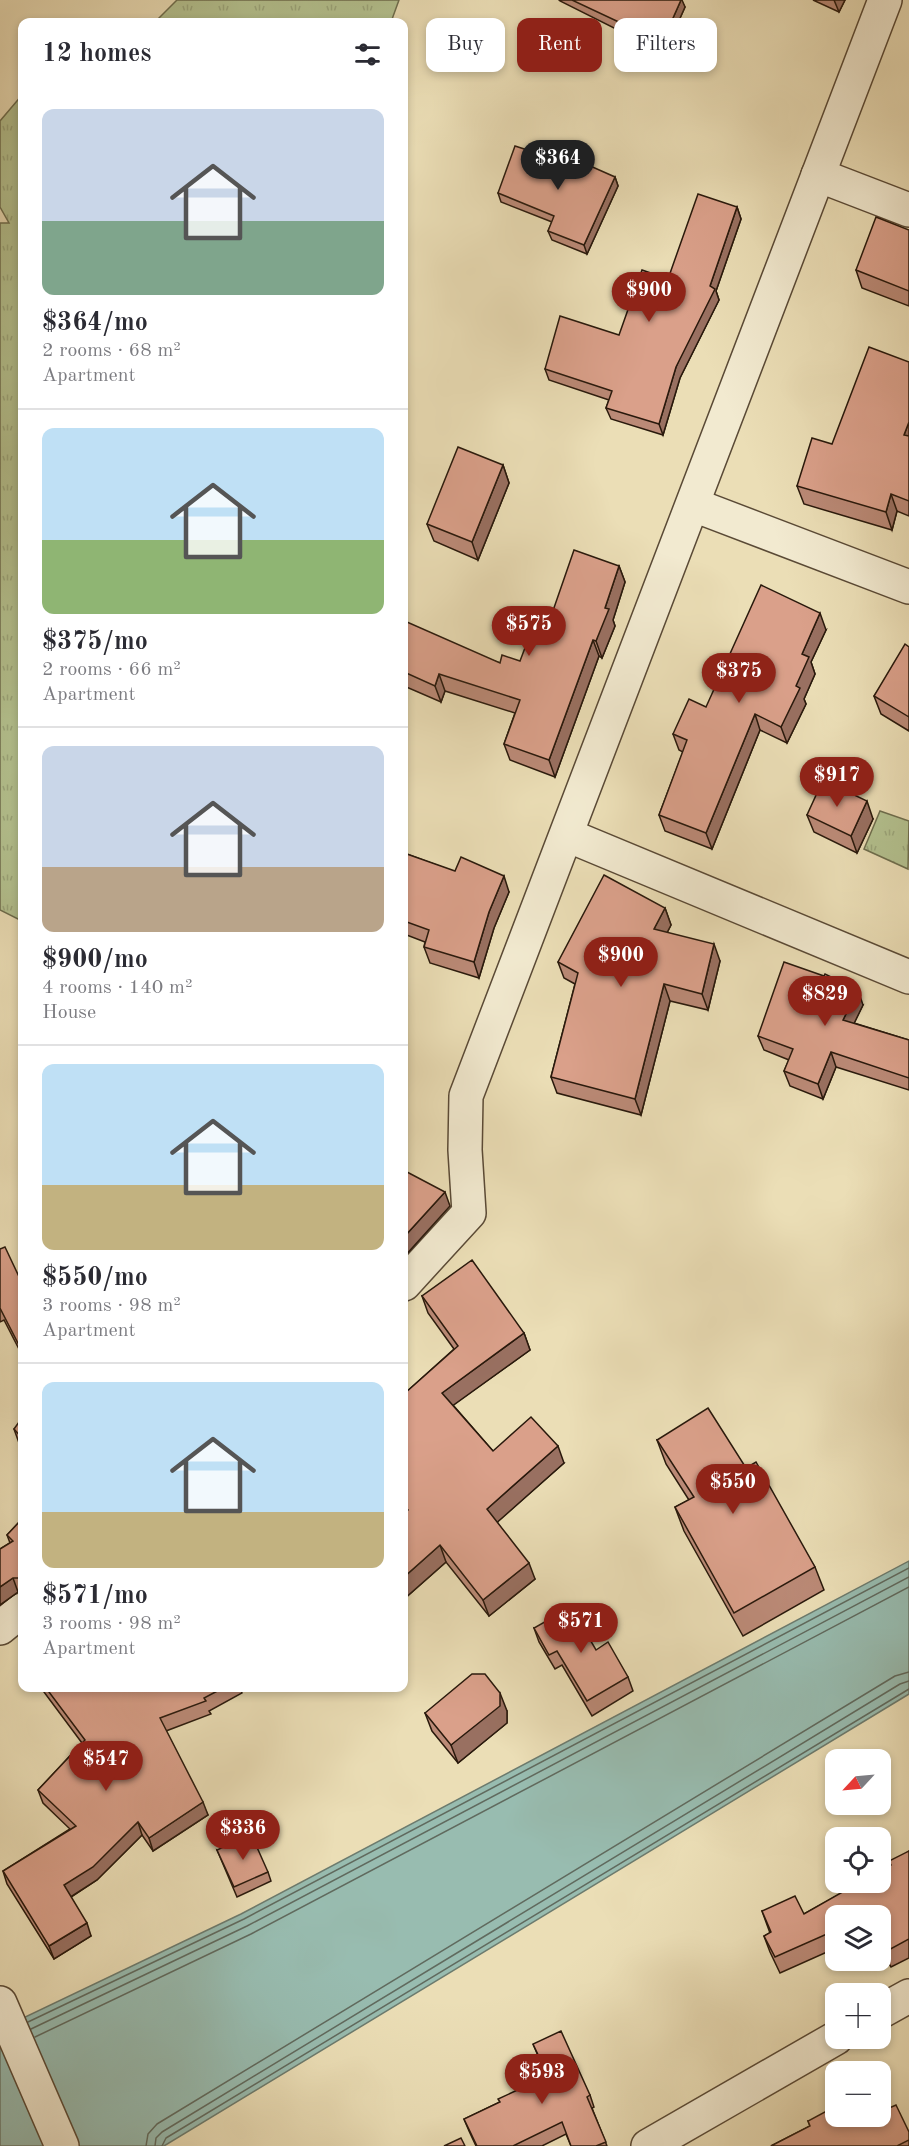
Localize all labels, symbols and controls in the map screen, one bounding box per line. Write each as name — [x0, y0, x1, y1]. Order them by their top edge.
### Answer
chip: Buy — [426, 18, 505, 72]
chip: Rent — [517, 18, 602, 72]
chip: Filters — [614, 18, 717, 72]
icon: filters — [351, 38, 384, 71]
text: 12 homes — [42, 41, 151, 67]
pin: $364 — [522, 140, 594, 191]
icon: home — [159, 148, 267, 256]
text: $364 — [535, 149, 581, 169]
pin: $900 — [613, 272, 685, 323]
text: $900 — [626, 281, 672, 301]
text: $364/mo — [42, 310, 148, 336]
text: 2 rooms · 68 m² — [42, 341, 181, 361]
text: Apartment — [42, 366, 136, 386]
icon: home — [159, 467, 267, 575]
pin: $575 — [493, 606, 565, 657]
text: $575 — [506, 615, 552, 635]
text: $375/mo — [42, 629, 148, 655]
pin: $375 — [703, 653, 775, 704]
text: 2 rooms · 66 m² — [42, 660, 181, 680]
text: $375 — [716, 662, 762, 682]
text: Apartment — [42, 685, 136, 705]
pin: $917 — [801, 757, 873, 808]
text: $917 — [814, 766, 860, 786]
icon: home — [159, 785, 267, 893]
pin: $900 — [585, 937, 657, 988]
text: $900 — [598, 946, 644, 966]
text: $900/mo — [42, 947, 148, 973]
pin: $829 — [789, 976, 861, 1027]
text: 4 rooms · 140 m² — [42, 978, 192, 998]
text: $829 — [802, 985, 848, 1005]
text: House — [42, 1003, 96, 1023]
icon: home — [159, 1103, 267, 1211]
text: $550/mo — [42, 1265, 148, 1291]
text: 3 rooms · 98 m² — [42, 1296, 181, 1316]
text: Apartment — [42, 1321, 136, 1341]
icon: home — [159, 1421, 267, 1529]
pin: $550 — [697, 1464, 769, 1515]
text: $550 — [710, 1473, 756, 1493]
text: $571/mo — [42, 1583, 148, 1609]
pin: $571 — [545, 1603, 617, 1654]
text: $571 — [558, 1612, 604, 1632]
text: 3 rooms · 98 m² — [42, 1614, 181, 1634]
text: Apartment — [42, 1639, 136, 1659]
pin: $547 — [70, 1741, 142, 1792]
north arrow — [825, 1749, 891, 1815]
map controls — [825, 1749, 891, 2127]
text: $547 — [83, 1750, 129, 1770]
pin: $336 — [207, 1810, 279, 1861]
text: $336 — [220, 1819, 266, 1839]
button: locate — [825, 1827, 891, 1893]
button: layers — [825, 1905, 891, 1971]
button: + — [825, 1983, 891, 2049]
pin: $593 — [506, 2054, 578, 2105]
button: − — [825, 2061, 891, 2127]
text: $593 — [519, 2063, 565, 2083]

